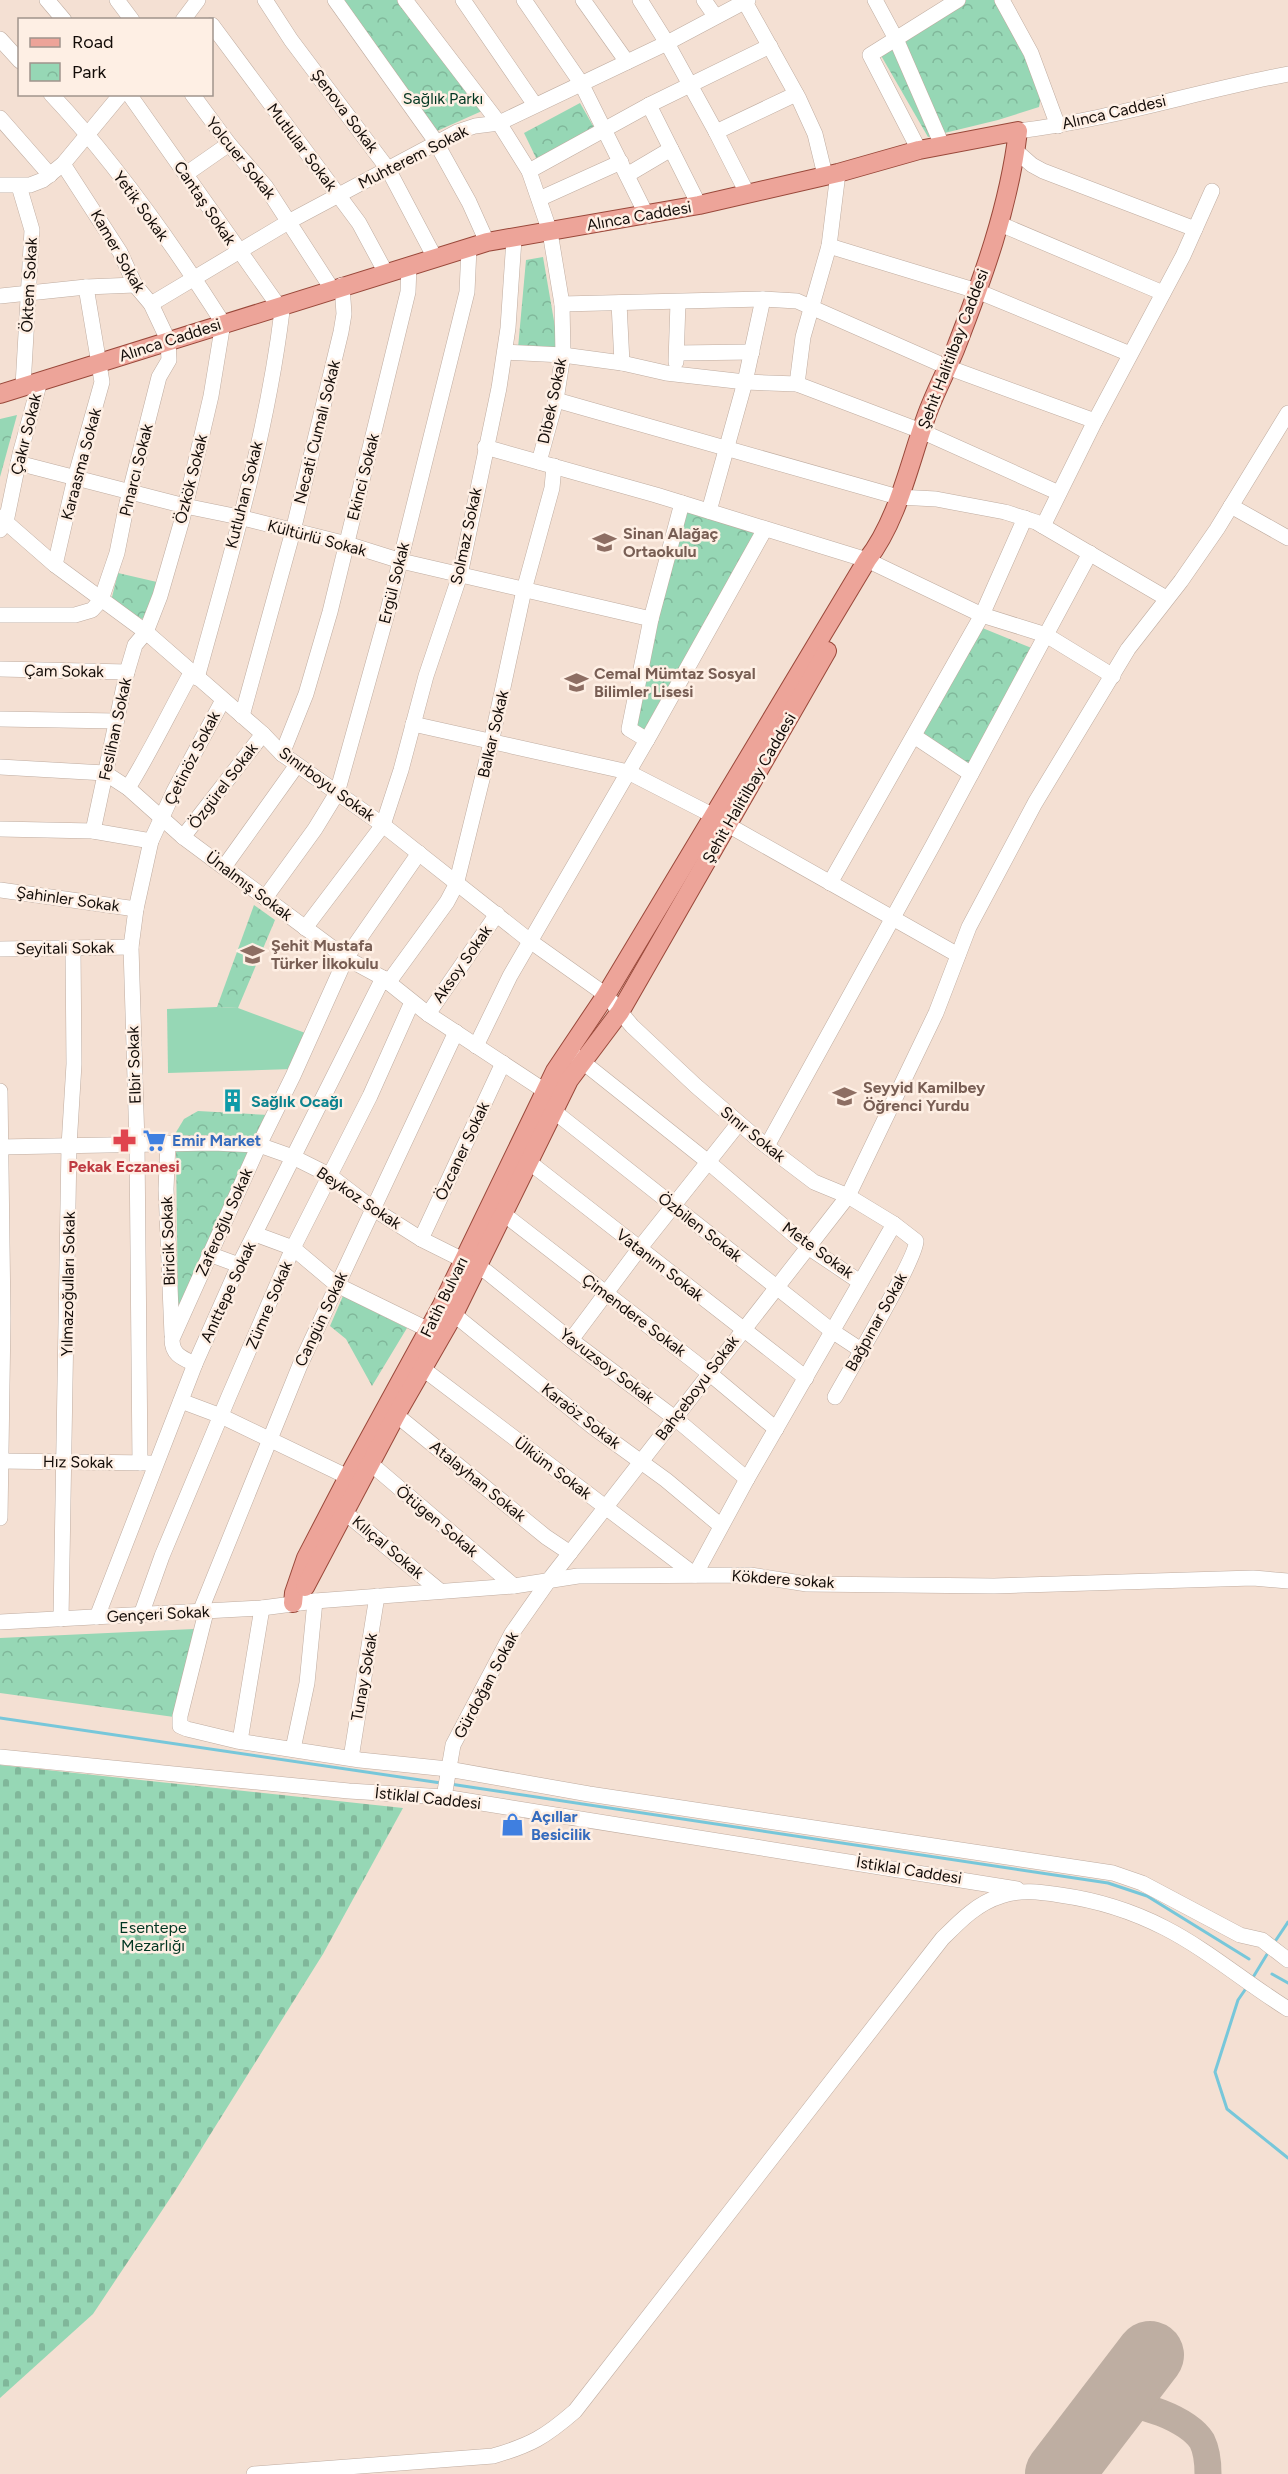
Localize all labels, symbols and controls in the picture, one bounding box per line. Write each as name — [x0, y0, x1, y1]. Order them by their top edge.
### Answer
legend — [18, 18, 213, 96]
text: Road — [72, 31, 113, 53]
text: Park — [72, 61, 107, 83]
street label: Şenova Sokak — [307, 66, 383, 157]
park label: Sağlık Parkı — [403, 89, 483, 108]
street label: Alınca Caddesi — [1060, 91, 1168, 133]
street label: Mutlular Sokak — [263, 100, 341, 195]
street label: Yolcuer Sokak — [202, 113, 280, 203]
street label: Muhterem Sokak — [355, 121, 471, 193]
street label: Cantaş Sokak — [170, 158, 240, 249]
street label: Yetik Sokak — [109, 167, 173, 245]
street label: Alınca Caddesi — [585, 197, 693, 235]
street label: Kamer Sokak — [87, 206, 149, 296]
street label: Öktem Sokak — [17, 237, 41, 333]
street label: Şehit Halitilbay Caddesi — [914, 266, 992, 432]
street label: Alınca Caddesi — [117, 315, 223, 365]
street label: Dibek Sokak — [534, 356, 570, 446]
street label: Necati Cumalı Sokak — [290, 358, 344, 506]
street label: Çakır Sokak — [7, 391, 45, 477]
street label: Karaasma Sokak — [57, 406, 105, 522]
street label: Pınarcı Sokak — [115, 422, 157, 518]
street label: Ekinci Sokak — [343, 431, 383, 522]
street label: Özkök Sokak — [171, 432, 211, 526]
street label: Kutluhan Sokak — [222, 439, 267, 551]
street label: Solmaz Sokak — [446, 485, 486, 586]
street label: Kültürlü Sokak — [265, 516, 369, 560]
place label: Sinan Alağaç Ortaokulu — [623, 524, 718, 561]
school or university icon: Sinan Alağaç Ortaokulu — [592, 529, 618, 555]
street label: Ergül Sokak — [375, 540, 413, 626]
street label: Çam Sokak — [24, 661, 104, 681]
place label: Cemal Mümtaz Sosyal Bilimler Lisesi — [594, 664, 756, 701]
school or university icon: Cemal Mümtaz Sosyal Bilimler Lisesi — [563, 669, 589, 695]
street label: Feslihan Sokak — [95, 676, 135, 782]
street label: Balkar Sokak — [474, 688, 512, 780]
street label: Çetinöz Sokak — [160, 708, 224, 808]
street label: Şehit Halitilbay Caddesi — [698, 710, 800, 866]
street label: Özgürel Sokak — [184, 739, 262, 833]
street label: Sınırboyu Sokak — [275, 743, 379, 825]
street label: Ünalmış Sokak — [202, 847, 296, 925]
street label: Şahinler Sokak — [15, 882, 121, 916]
street label: Aksoy Sokak — [428, 921, 496, 1006]
place label: Şehit Mustafa Türker İlkokulu — [271, 936, 379, 973]
street label: Seyitali Sokak — [16, 938, 115, 958]
school or university icon: Şehit Mustafa Türker İlkokulu — [240, 941, 266, 967]
street label: Elbir Sokak — [123, 1025, 145, 1104]
place label: Seyyid Kamilbey Öğrenci Yurdu — [863, 1078, 986, 1115]
school or university icon: Seyyid Kamilbey Öğrenci Yurdu — [832, 1083, 858, 1109]
building icon: Sağlık Ocağı — [220, 1088, 246, 1114]
place label: Sağlık Ocağı — [251, 1092, 343, 1111]
street label: Özcaner Sokak — [431, 1098, 493, 1203]
street label: Sınır Sokak — [717, 1102, 790, 1166]
supermarket icon: Emir Market — [141, 1127, 167, 1153]
pharmacy icon: Pekak Eczanesi — [111, 1128, 137, 1154]
place label: Emir Market — [172, 1131, 261, 1150]
place label: Pekak Eczanesi — [68, 1157, 180, 1176]
street label: Beykoz Sokak — [313, 1163, 405, 1233]
street label: Zaferoğlu Sokak — [192, 1165, 256, 1279]
street label: Özbilen Sokak — [654, 1188, 746, 1266]
street label: Biricik Sokak — [157, 1196, 179, 1286]
street label: Yılmazoğulları Sokak — [57, 1211, 79, 1357]
street label: Mete Sokak — [779, 1218, 858, 1282]
street label: Vatanım Sokak — [613, 1225, 708, 1305]
street label: Anıttepe Sokak — [196, 1238, 260, 1345]
street label: Fatih Bulvarı — [416, 1254, 472, 1340]
street label: Zümre Sokak — [242, 1258, 296, 1352]
street label: Cangün Sokak — [291, 1268, 351, 1369]
street label: Bağpınar Sokak — [841, 1269, 911, 1375]
street label: Çimendere Sokak — [578, 1270, 690, 1360]
street label: Yavuzsoy Sokak — [556, 1324, 658, 1408]
street label: Bahçeboyu Sokak — [651, 1332, 743, 1444]
street label: Karaöz Sokak — [538, 1379, 624, 1453]
street label: Ülküm Sokak — [511, 1433, 596, 1503]
street label: Atalayhan Sokak — [426, 1437, 530, 1526]
street label: Hız Sokak — [43, 1452, 113, 1472]
street label: Ötügen Sokak — [392, 1481, 482, 1561]
street label: Kılıçal Sokak — [348, 1512, 428, 1583]
street label: Kökdere sokak — [731, 1566, 835, 1592]
street label: Gençeri Sokak — [106, 1602, 210, 1626]
street label: Gürdoğan Sokak — [450, 1628, 522, 1742]
street label: Tunay Sokak — [347, 1631, 381, 1722]
street label: İstiklal Caddesi — [374, 1783, 482, 1813]
place label: Açıllar Besicilik — [531, 1807, 591, 1844]
shop icon: Açıllar Besicilik — [500, 1812, 526, 1838]
street label: İstiklal Caddesi — [855, 1852, 963, 1888]
park label: Esentepe Mezarlığı — [119, 1918, 187, 1955]

